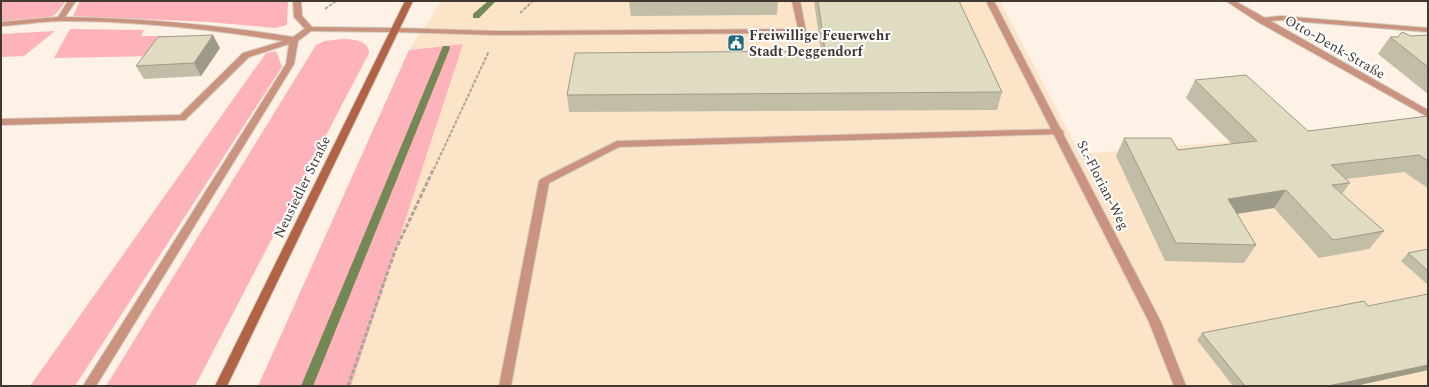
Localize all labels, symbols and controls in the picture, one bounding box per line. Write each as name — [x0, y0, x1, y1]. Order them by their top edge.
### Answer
street label: Otto-Denk-Straße — [1281, 10, 1389, 84]
place label: Freiwillige Feuerwehr Stadt Deggendorf — [749, 25, 890, 62]
public building icon: Freiwillige Feuerwehr Stadt Deggendorf — [726, 33, 746, 53]
street label: Neusiedler Straße — [268, 132, 336, 242]
street label: St.-Florian-Weg — [1071, 136, 1135, 234]

